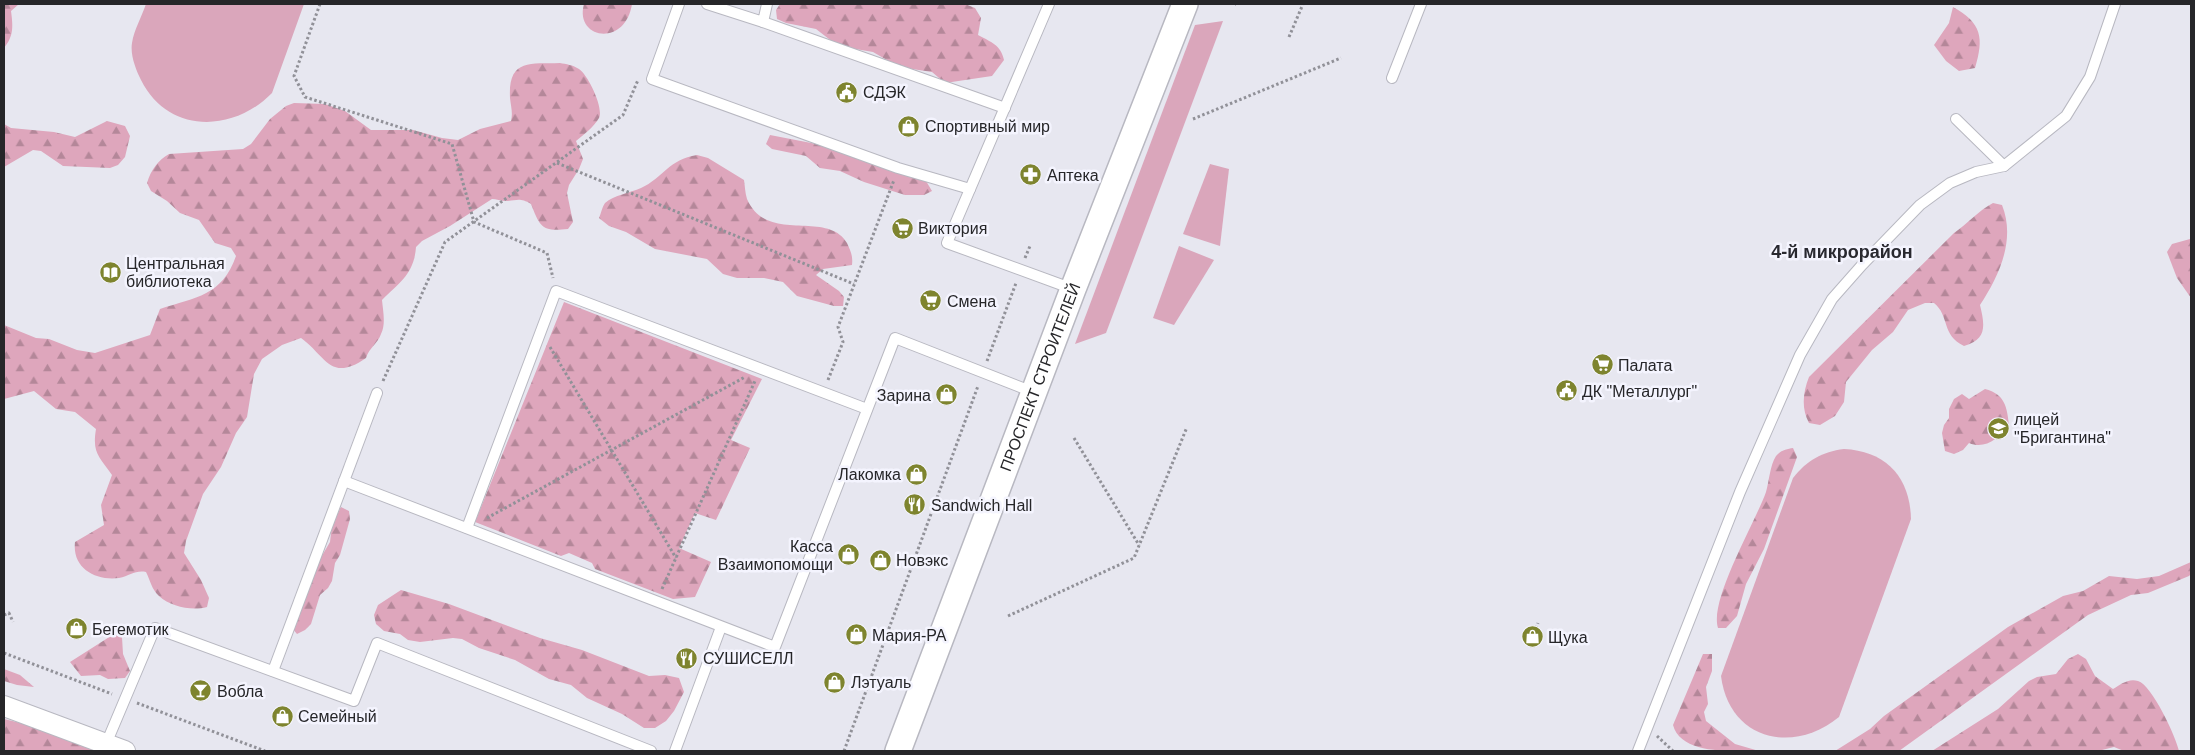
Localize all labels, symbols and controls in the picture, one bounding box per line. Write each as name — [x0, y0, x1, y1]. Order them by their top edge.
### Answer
public building icon: СДЭК — [835, 80, 859, 104]
place label: СДЭК — [863, 84, 907, 101]
shop icon: Спортивный мир — [897, 114, 921, 138]
place label: Спортивный мир — [925, 118, 1050, 135]
pharmacy icon: Аптека — [1019, 163, 1043, 187]
place label: Аптека — [1047, 167, 1099, 184]
supermarket icon: Виктория — [890, 216, 914, 240]
place label: Виктория — [918, 220, 987, 237]
district label: 4-й микрорайон — [1771, 242, 1913, 262]
place label: Центральная библиотека — [126, 255, 225, 290]
library icon: Центральная библиотека — [98, 260, 122, 284]
street label: ПРОСПЕКТ СТРОИТЕЛЕЙ — [996, 280, 1083, 473]
supermarket icon: Смена — [919, 289, 943, 313]
place label: Смена — [947, 293, 996, 310]
supermarket icon: Палата — [1590, 353, 1614, 377]
place label: Палата — [1618, 357, 1672, 374]
public building icon: ДК "Металлург" — [1554, 379, 1578, 403]
shop icon: Зарина — [935, 383, 959, 407]
place label: ДК "Металлург" — [1582, 383, 1697, 400]
place label: Зарина — [877, 387, 931, 404]
place label: лицей "Бригантина" — [2014, 411, 2111, 446]
school or university icon: лицей "Бригантина" — [1986, 416, 2010, 440]
shop icon: Лакомка — [905, 462, 929, 486]
place label: Лакомка — [838, 466, 901, 483]
restaurant icon: Sandwich Hall — [903, 493, 927, 517]
place label: Sandwich Hall — [931, 497, 1032, 514]
place label: Касса Взаимопомощи — [718, 538, 833, 573]
shop icon: Касса Взаимопомощи — [837, 543, 861, 567]
shop icon: Новэкс — [868, 548, 892, 572]
place label: Новэкс — [896, 552, 948, 569]
shop icon: Бегемотик — [64, 617, 88, 641]
place label: Бегемотик — [92, 621, 170, 638]
shop icon: Мария-РА — [844, 623, 868, 647]
shop icon: Щука — [1520, 625, 1544, 649]
place label: Мария-РА — [872, 627, 947, 644]
place label: Щука — [1548, 629, 1588, 646]
restaurant icon: СУШИСЕЛЛ — [675, 646, 699, 670]
place label: СУШИСЕЛЛ — [703, 650, 794, 667]
shop icon: Лэтуаль — [823, 670, 847, 694]
place label: Лэтуаль — [851, 674, 911, 691]
bar icon: Вобла — [189, 679, 213, 703]
place label: Вобла — [217, 683, 263, 700]
shop icon: Семейный — [270, 704, 294, 728]
place label: Семейный — [298, 708, 377, 725]

